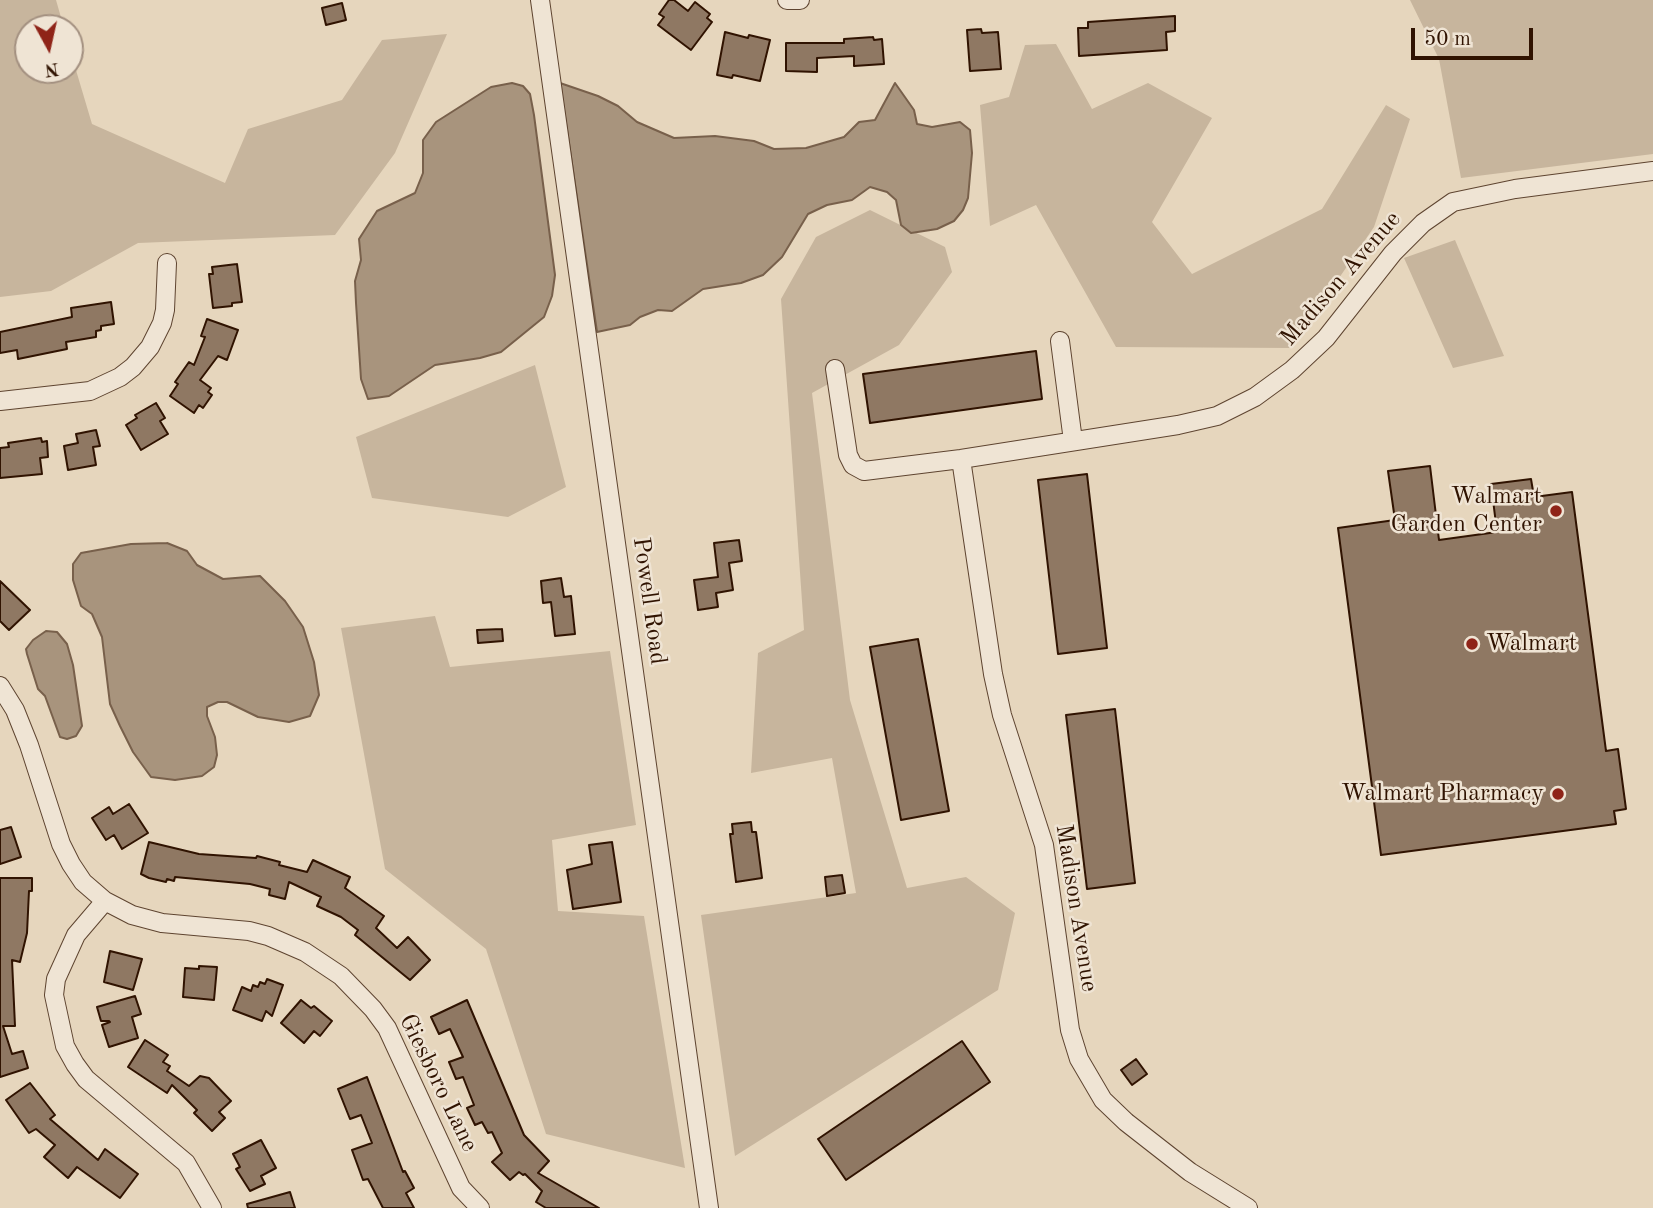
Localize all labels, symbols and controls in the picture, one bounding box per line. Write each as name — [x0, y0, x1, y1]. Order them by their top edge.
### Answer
north arrow — [14, 14, 84, 84]
scale bar — [1415, 14, 1538, 58]
text: 50 m — [1424, 29, 1471, 50]
text: N — [43, 58, 60, 79]
street label: Madison Avenue — [1275, 206, 1407, 352]
place label: Walmart Garden Center — [1390, 483, 1542, 539]
marker: Walmart Garden Center — [1548, 503, 1564, 519]
street label: Powell Road — [626, 535, 672, 667]
place label: Walmart — [1486, 630, 1577, 658]
marker: Walmart — [1464, 636, 1480, 652]
place label: Walmart Pharmacy — [1341, 780, 1544, 808]
marker: Walmart Pharmacy — [1550, 786, 1566, 802]
street label: Madison Avenue — [1049, 822, 1103, 994]
street label: Giesboro Lane — [392, 1009, 484, 1157]

